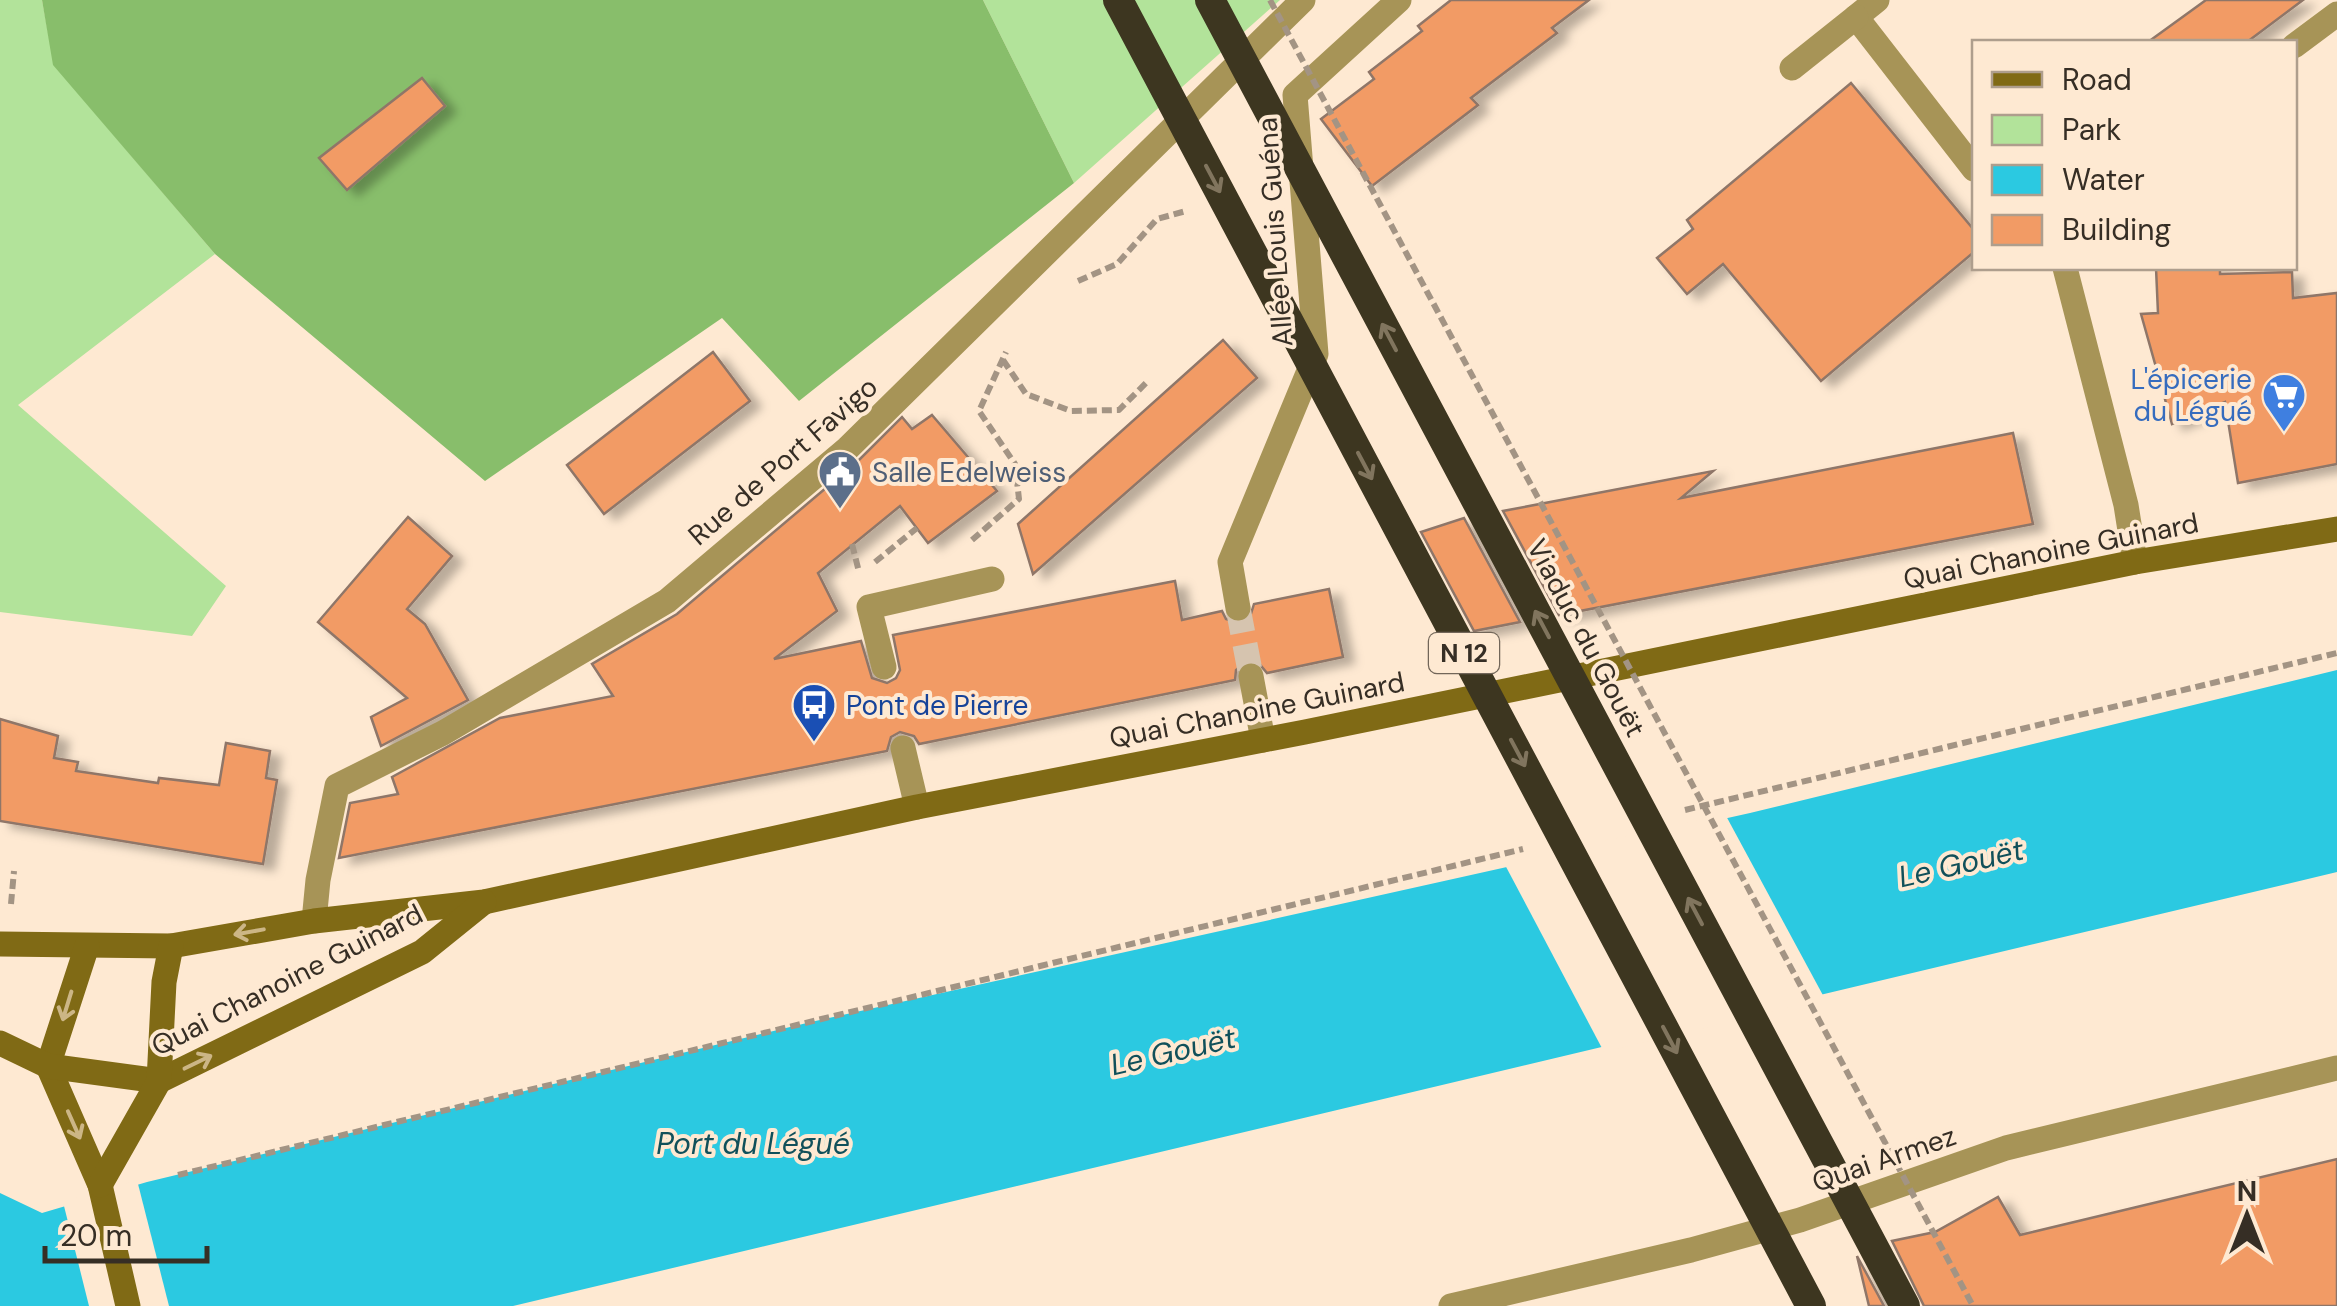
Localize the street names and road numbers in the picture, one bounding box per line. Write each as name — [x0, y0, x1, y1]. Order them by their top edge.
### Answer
street label: Allée Louis Guéna — [1249, 116, 1301, 348]
street label: Rue de Port Favigo — [680, 368, 886, 554]
street label: Quai Chanoine Guinard — [1900, 504, 2202, 598]
street label: Viaduc du Gouët — [1518, 533, 1654, 743]
road number: N 12 — [1429, 633, 1499, 673]
street label: Quai Chanoine Guinard — [1106, 663, 1408, 757]
street label: Quai Chanoine Guinard — [145, 895, 429, 1065]
street label: Quai Armez — [1807, 1117, 1961, 1201]

